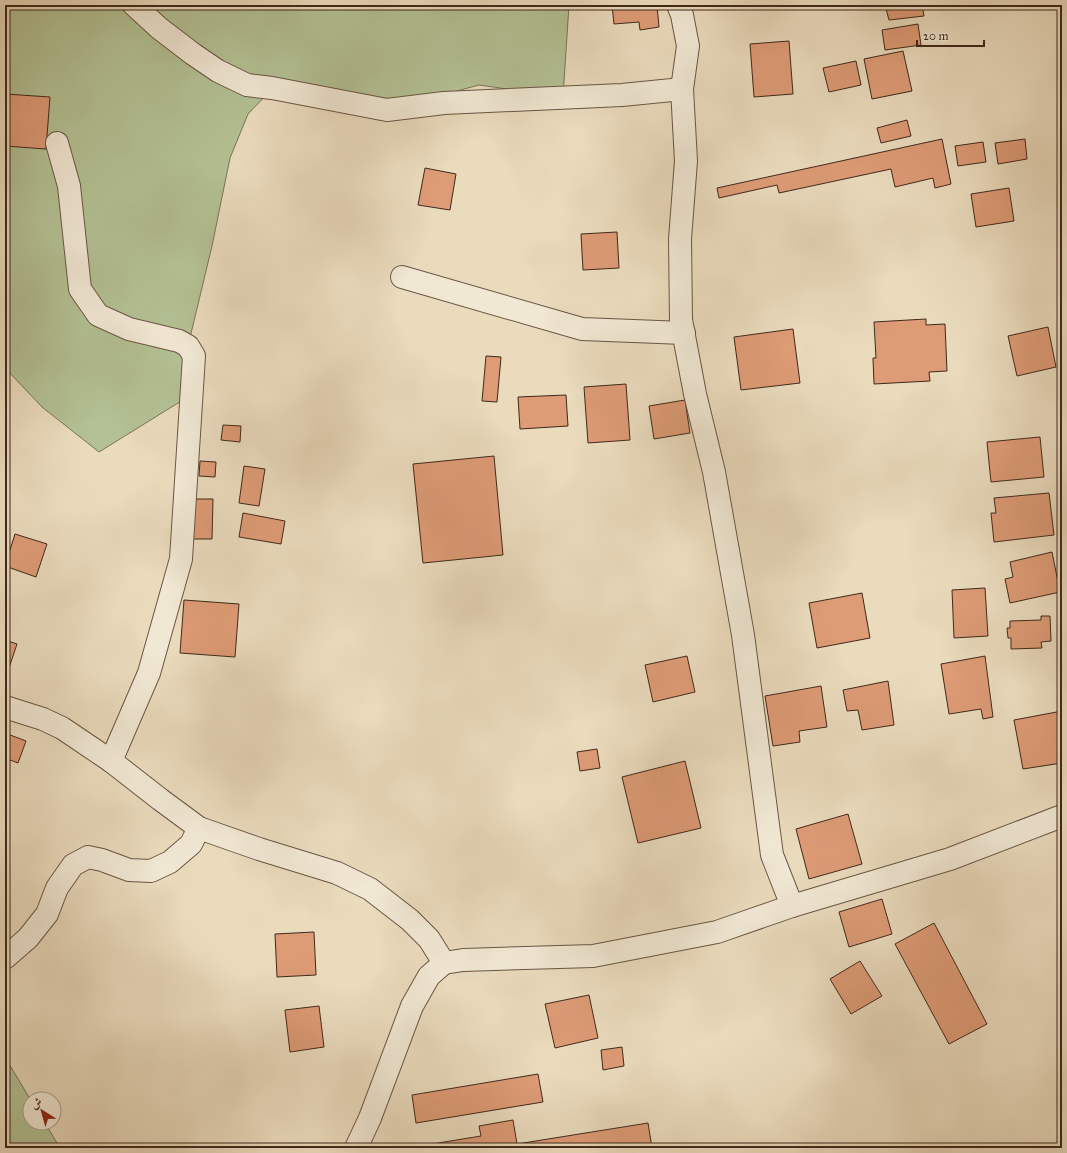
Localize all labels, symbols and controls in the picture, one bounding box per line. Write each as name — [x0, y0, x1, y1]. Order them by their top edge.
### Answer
scale bar — [917, 22, 984, 48]
text: 20 m — [923, 29, 949, 43]
north arrow — [22, 1091, 62, 1131]
text: ش — [28, 1095, 45, 1112]

